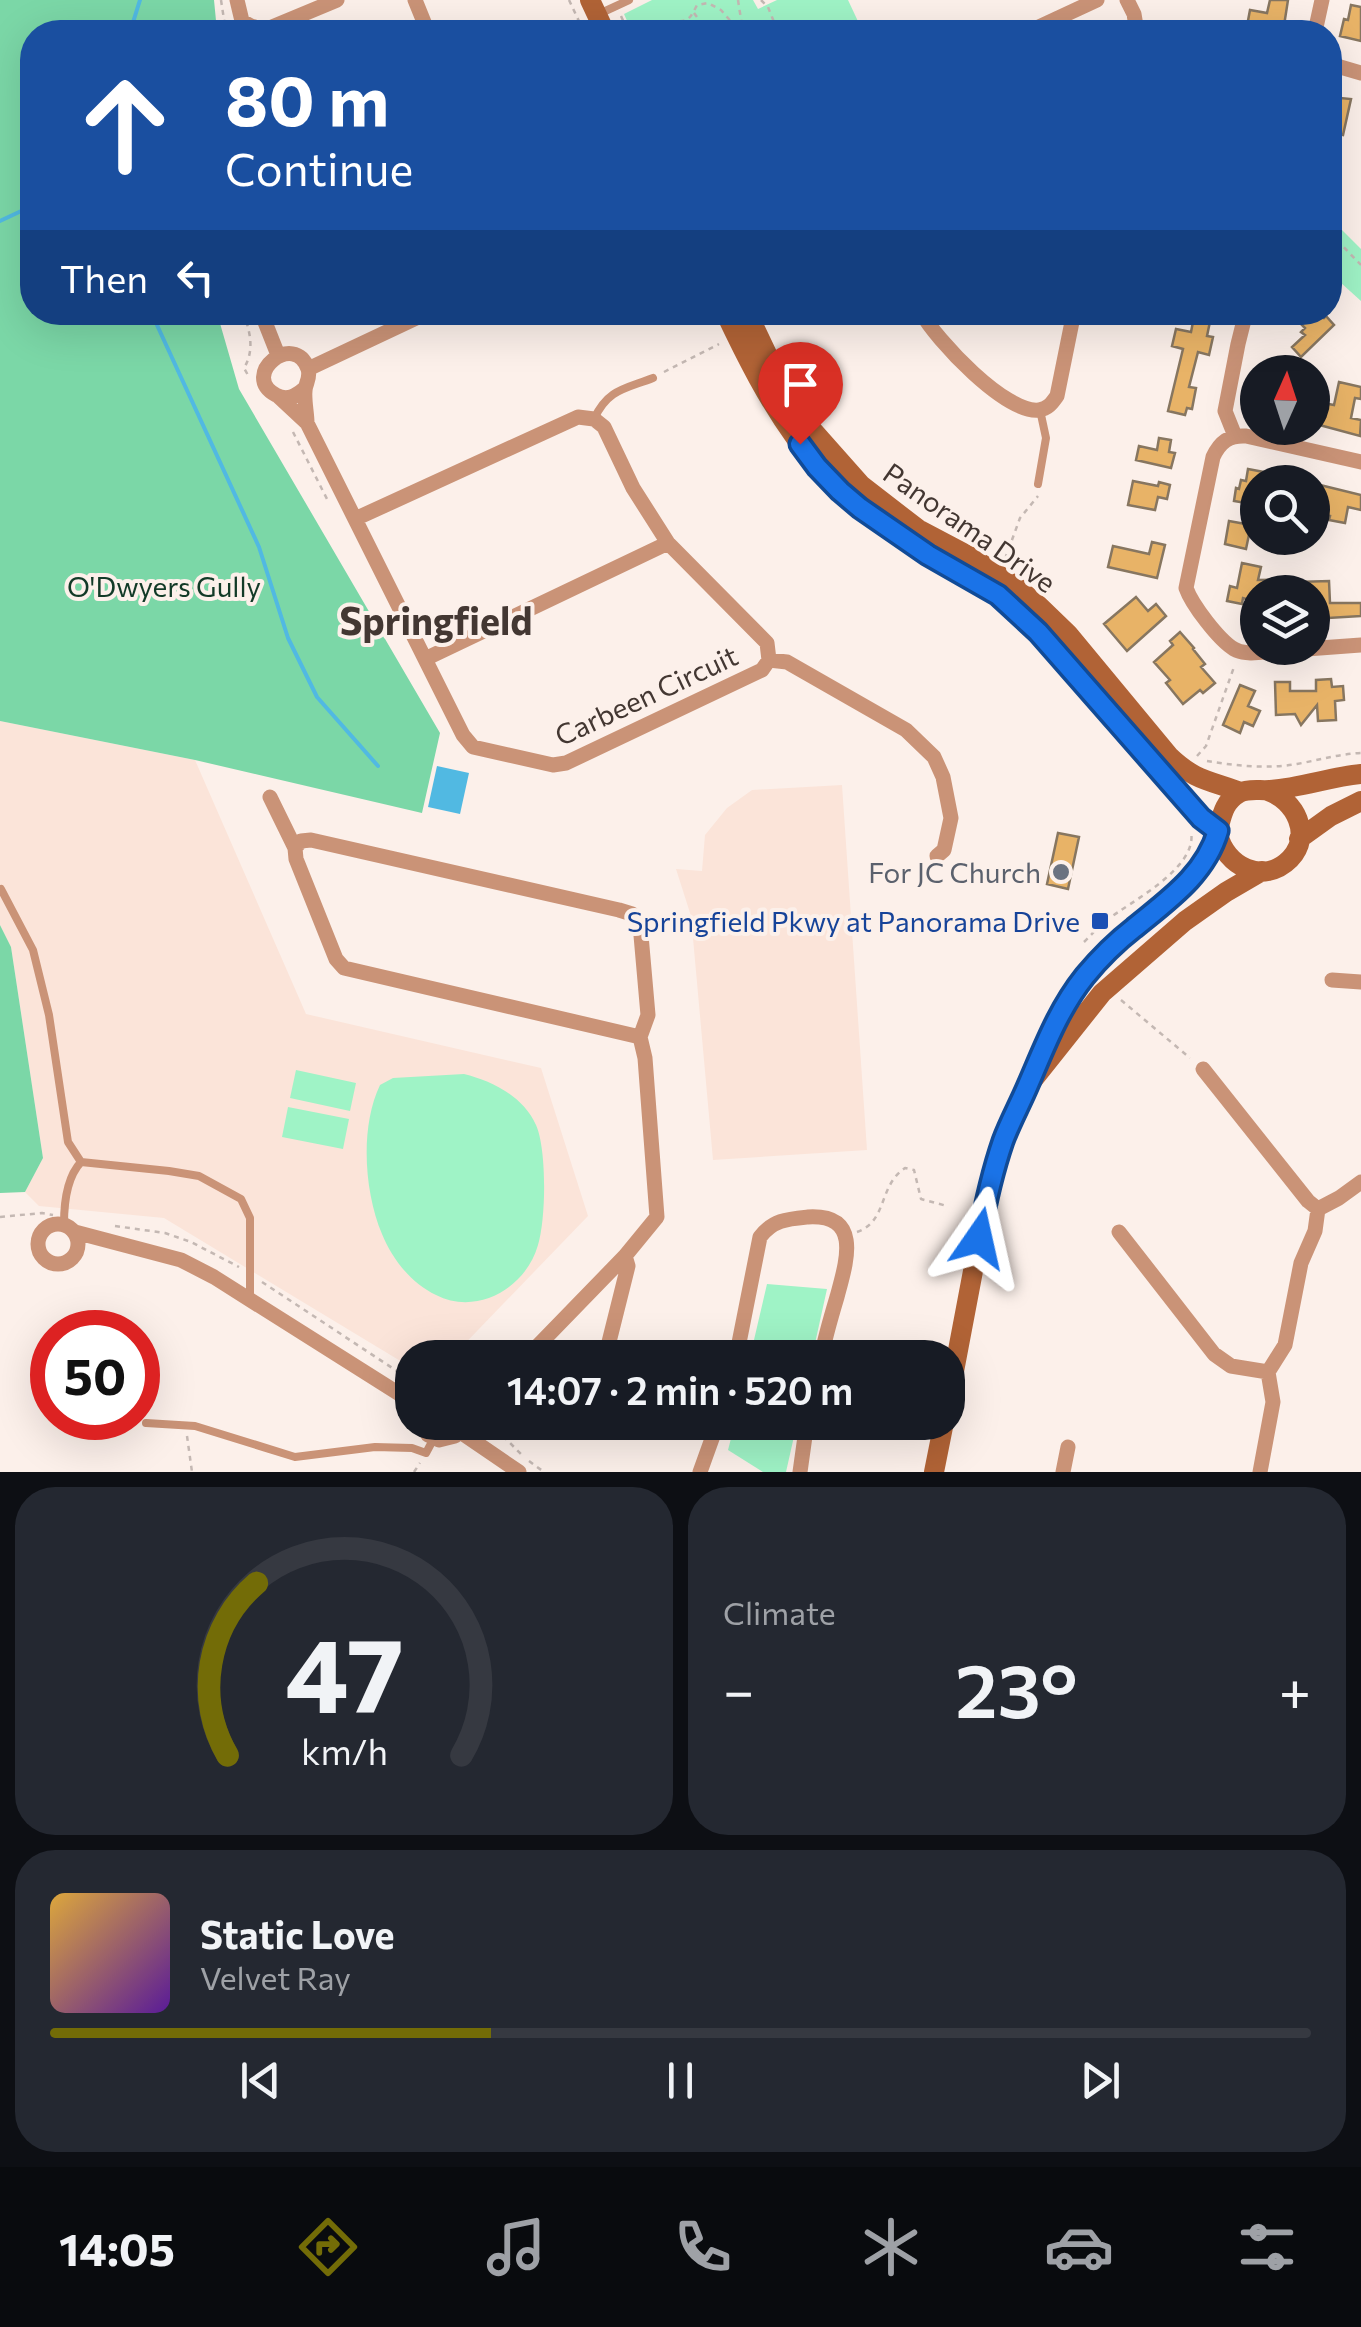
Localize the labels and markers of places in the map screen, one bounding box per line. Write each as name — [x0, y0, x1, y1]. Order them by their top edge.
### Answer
pin — [758, 342, 843, 445]
place label: For JC Church — [868, 855, 1041, 889]
marker: For JC Church — [1050, 861, 1072, 883]
place label: Springfield Pkwy at Panorama Drive — [627, 904, 1080, 938]
marker: Springfield Pkwy at Panorama Drive — [1089, 910, 1111, 932]

